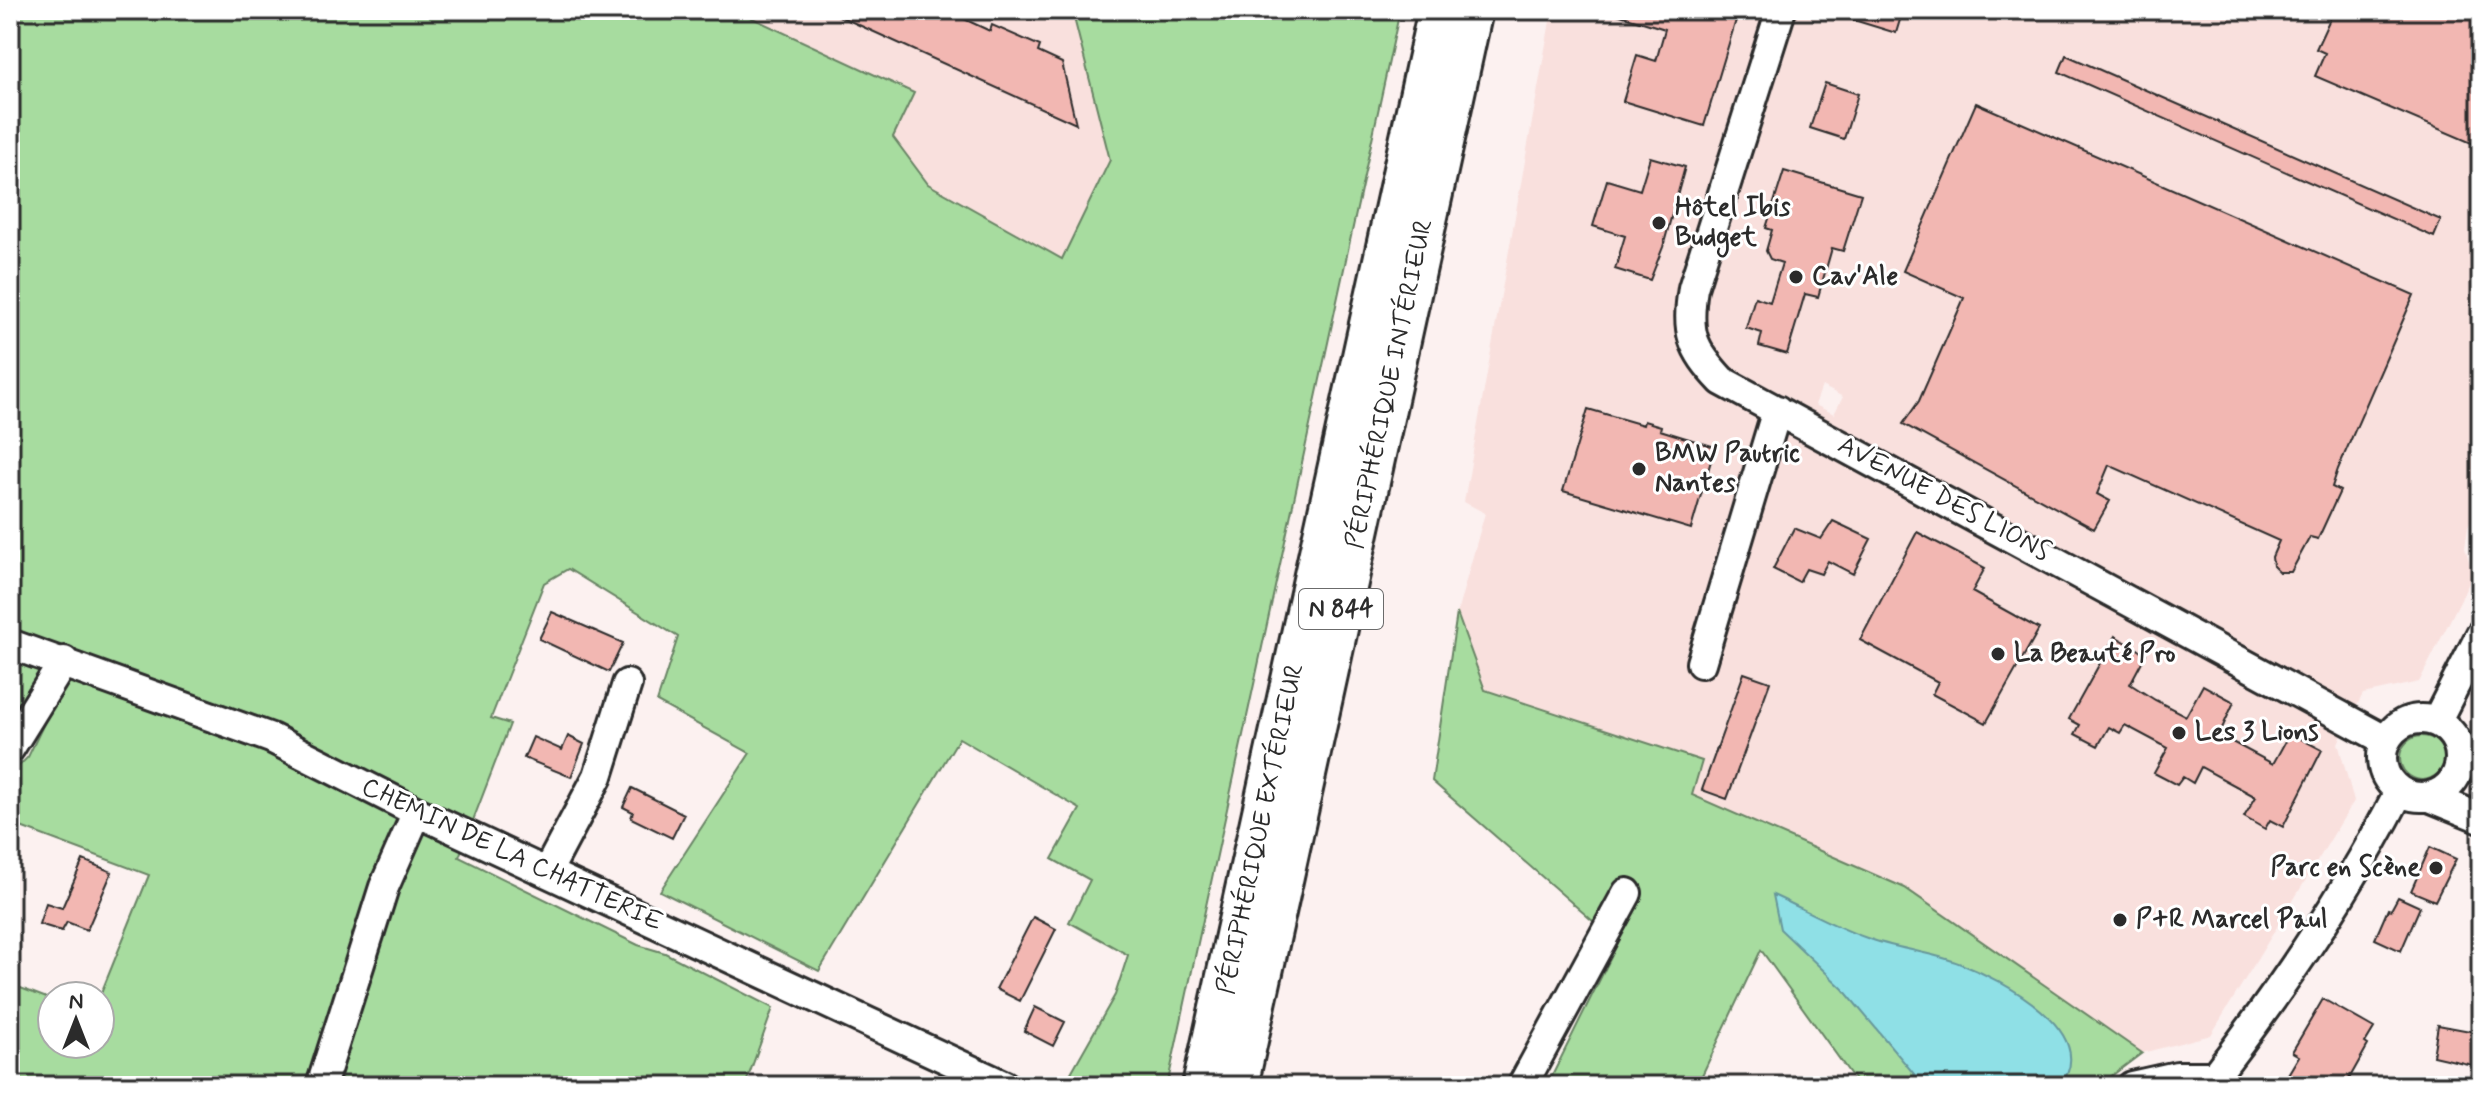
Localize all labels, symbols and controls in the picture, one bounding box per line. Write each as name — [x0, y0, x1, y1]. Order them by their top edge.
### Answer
place label: Hôtel Ibis Budget — [1675, 191, 1791, 258]
marker: Hôtel Ibis Budget — [1650, 214, 1668, 232]
street label: PÉRIPHÉRIQUE INTÉRIEUR — [1336, 215, 1442, 552]
place label: Cav'Ale — [1812, 260, 1898, 294]
marker: Cav'Ale — [1787, 268, 1805, 286]
street label: AVENUE DES LIONS — [1832, 428, 2056, 570]
place label: BMW Pautric Nantes — [1655, 437, 1800, 501]
marker: BMW Pautric Nantes — [1630, 460, 1648, 478]
road number: N 844 — [1299, 589, 1383, 629]
place label: La Beauté Pro — [2014, 637, 2176, 671]
marker: La Beauté Pro — [1989, 645, 2007, 663]
street label: PÉRIPHÉRIQUE EXTÉRIEUR — [1207, 660, 1313, 997]
place label: Les 3 Lions — [2195, 716, 2319, 750]
marker: Les 3 Lions — [2170, 724, 2188, 742]
street label: CHEMIN DE LA CHATTERIE — [356, 770, 668, 940]
place label: Parc en Scène — [2271, 851, 2420, 885]
marker: Parc en Scène — [2427, 859, 2445, 877]
place label: P+R Marcel Paul — [2136, 903, 2327, 937]
marker: P+R Marcel Paul — [2111, 911, 2129, 929]
north arrow — [36, 980, 116, 1060]
text: N — [69, 988, 83, 1016]

